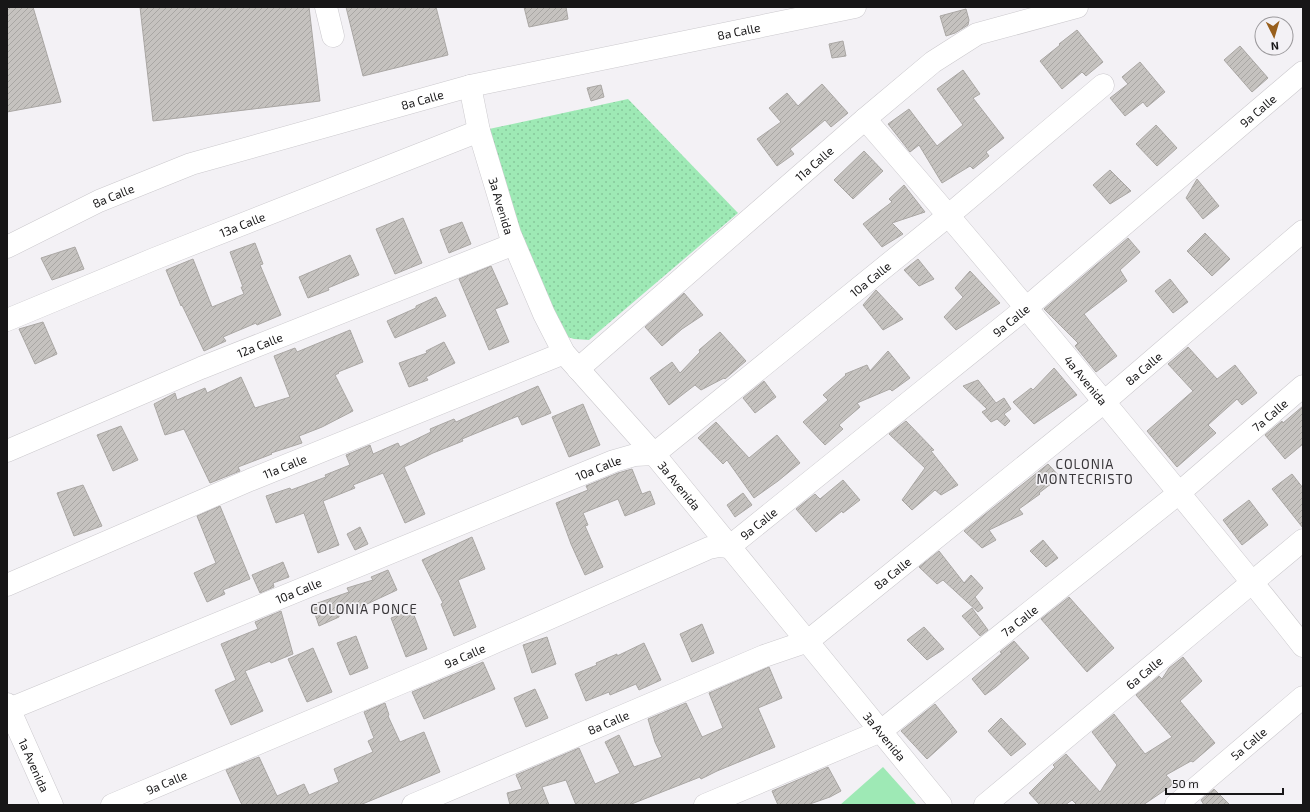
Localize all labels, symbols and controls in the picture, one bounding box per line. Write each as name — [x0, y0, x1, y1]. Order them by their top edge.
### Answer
north arrow — [1254, 16, 1294, 56]
street label: 8a Calle — [716, 20, 761, 42]
text: N — [1270, 40, 1279, 53]
street label: 8a Calle — [399, 87, 445, 112]
street label: 9a Calle — [1237, 91, 1279, 130]
street label: 11a Calle — [792, 143, 836, 184]
street label: 3a Avenida — [486, 175, 517, 236]
street label: 8a Calle — [90, 181, 136, 210]
street label: 13a Calle — [217, 209, 267, 240]
street label: 10a Calle — [847, 258, 893, 300]
street label: 9a Calle — [990, 301, 1032, 339]
street label: 12a Calle — [235, 329, 284, 360]
street label: 8a Calle — [1122, 349, 1164, 388]
street label: 4a Avenida — [1062, 352, 1110, 408]
street label: 7a Calle — [1249, 396, 1290, 434]
street label: 11a Calle — [261, 451, 308, 481]
street label: 10a Calle — [573, 452, 623, 483]
district label: COLONIA MONTECRISTO — [1036, 456, 1134, 487]
street label: 3a Avenida — [656, 458, 704, 513]
street label: 9a Calle — [737, 504, 780, 542]
street label: 8a Calle — [871, 554, 914, 592]
street label: 10a Calle — [273, 575, 323, 606]
district label: COLONIA PONCE — [310, 601, 418, 617]
street label: 7a Calle — [998, 602, 1040, 639]
street label: 9a Calle — [442, 640, 487, 671]
street label: 6a Calle — [1123, 653, 1165, 692]
street label: 8a Calle — [585, 707, 631, 737]
street label: 3a Avenida — [861, 709, 909, 763]
street label: 5a Calle — [1228, 724, 1269, 763]
street label: 1a Avenida — [16, 736, 52, 794]
street label: 9a Calle — [144, 767, 189, 797]
scale bar — [1166, 770, 1283, 796]
text: 50 m — [1172, 776, 1199, 790]

